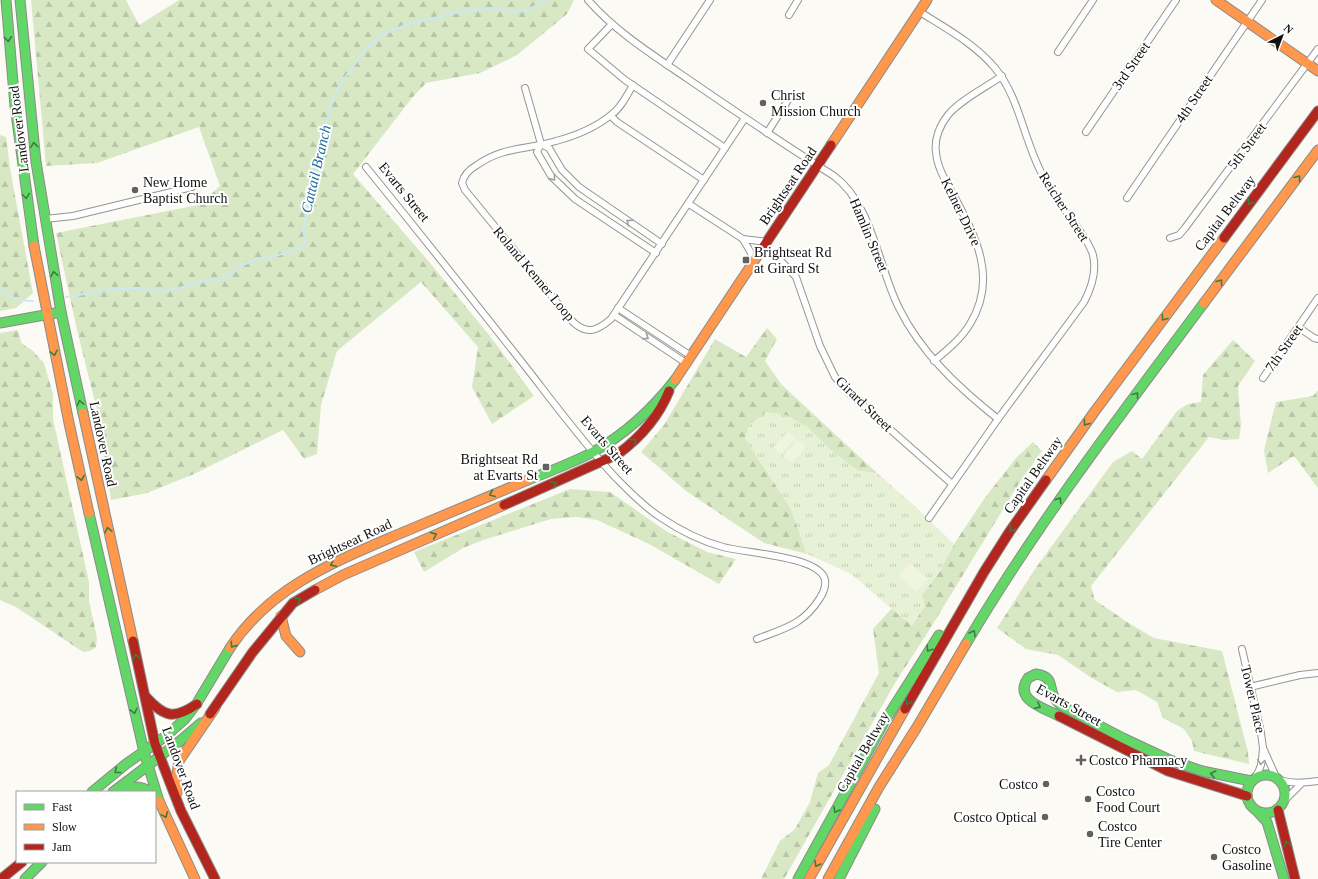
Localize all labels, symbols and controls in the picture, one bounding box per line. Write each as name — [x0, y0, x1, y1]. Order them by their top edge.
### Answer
north arrow — [1262, 16, 1302, 56]
text: N — [1282, 21, 1296, 36]
one-way arrow — [4, 36, 13, 42]
street label: 3rd Street — [1109, 39, 1153, 93]
street label: 4th Street — [1173, 72, 1215, 126]
street label: Landover Road — [6, 85, 32, 173]
place label: Christ Mission Church — [771, 88, 861, 119]
marker: Christ Mission Church — [758, 98, 768, 108]
street label: 5th Street — [1225, 120, 1269, 172]
water label: Cattail Branch — [298, 124, 334, 214]
one-way arrow — [30, 142, 39, 148]
street label: Brightseat Road — [756, 144, 820, 228]
street label: Evarts Street — [376, 159, 433, 225]
street label: Reicher Street — [1036, 169, 1092, 245]
street label: Capital Beltway — [1192, 172, 1258, 254]
one-way arrow — [548, 173, 555, 180]
place label: New Home Baptist Church — [143, 175, 227, 206]
one-way arrow — [1293, 175, 1300, 182]
street label: Kelner Drive — [938, 176, 984, 248]
marker: New Home Baptist Church — [130, 185, 140, 195]
one-way arrow — [21, 193, 30, 199]
street label: Hamlin Street — [847, 196, 891, 274]
one-way arrow — [1247, 198, 1255, 205]
one-way arrow — [627, 220, 634, 227]
street label: Roland Kenner Loop — [490, 224, 578, 324]
place label: Brightseat Rd at Girard St — [754, 245, 831, 276]
marker: Brightseat Rd at Girard St — [741, 255, 751, 265]
one-way arrow — [50, 271, 59, 277]
one-way arrow — [1215, 279, 1223, 286]
one-way arrow — [1162, 314, 1169, 321]
street label: 7th Street — [1262, 321, 1306, 374]
one-way arrow — [642, 332, 649, 340]
one-way arrow — [50, 350, 58, 356]
street label: Girard Street — [833, 373, 895, 435]
one-way arrow — [1131, 392, 1138, 399]
one-way arrow — [76, 400, 84, 406]
street label: Landover Road — [87, 400, 119, 488]
street label: Evarts Street — [578, 413, 636, 477]
one-way arrow — [1083, 419, 1091, 426]
street label: Capital Beltway — [1001, 434, 1065, 516]
one-way arrow — [630, 439, 637, 446]
place label: Brightseat Rd at Evarts St — [461, 452, 538, 483]
marker: Brightseat Rd at Evarts St — [541, 462, 551, 472]
one-way arrow — [77, 474, 85, 481]
one-way arrow — [549, 481, 557, 489]
one-way arrow — [489, 490, 496, 498]
one-way arrow — [1055, 498, 1062, 505]
street label: Brightseat Road — [306, 516, 394, 568]
one-way arrow — [1009, 525, 1017, 532]
one-way arrow — [104, 527, 112, 533]
one-way arrow — [430, 532, 437, 540]
one-way arrow — [329, 559, 337, 567]
one-way arrow — [294, 597, 301, 605]
one-way arrow — [968, 630, 975, 637]
one-way arrow — [231, 640, 238, 647]
one-way arrow — [926, 645, 934, 652]
one-way arrow — [132, 654, 140, 660]
street label: Tower Place — [1238, 664, 1268, 734]
street label: Evarts Street — [1034, 681, 1104, 729]
one-way arrow — [906, 698, 913, 705]
one-way arrow — [1033, 701, 1041, 709]
one-way arrow — [129, 708, 137, 714]
street label: Capital Beltway — [834, 709, 892, 795]
street label: Landover Road — [159, 725, 203, 811]
place label: Costco Pharmacy — [1089, 753, 1187, 768]
marker: Costco Pharmacy — [1076, 755, 1086, 765]
one-way arrow — [1257, 758, 1266, 765]
one-way arrow — [115, 766, 122, 773]
one-way arrow — [1210, 770, 1216, 778]
place label: Costco — [999, 777, 1038, 792]
marker: Costco — [1041, 779, 1051, 789]
place label: Costco Food Court — [1096, 784, 1160, 815]
legend — [16, 791, 156, 863]
marker: Costco Food Court — [1083, 794, 1093, 804]
text: Fast — [52, 800, 73, 814]
one-way arrow — [833, 806, 841, 813]
one-way arrow — [160, 810, 168, 818]
place label: Costco Optical — [953, 810, 1037, 825]
marker: Costco Optical — [1040, 812, 1050, 822]
place label: Costco Tire Center — [1098, 819, 1162, 850]
text: Slow — [52, 820, 77, 834]
marker: Costco Tire Center — [1085, 829, 1095, 839]
text: Jam — [52, 840, 72, 854]
one-way arrow — [1283, 841, 1291, 848]
place label: Costco Gasoline — [1222, 842, 1272, 873]
marker: Costco Gasoline — [1209, 852, 1219, 862]
one-way arrow — [814, 860, 821, 867]

